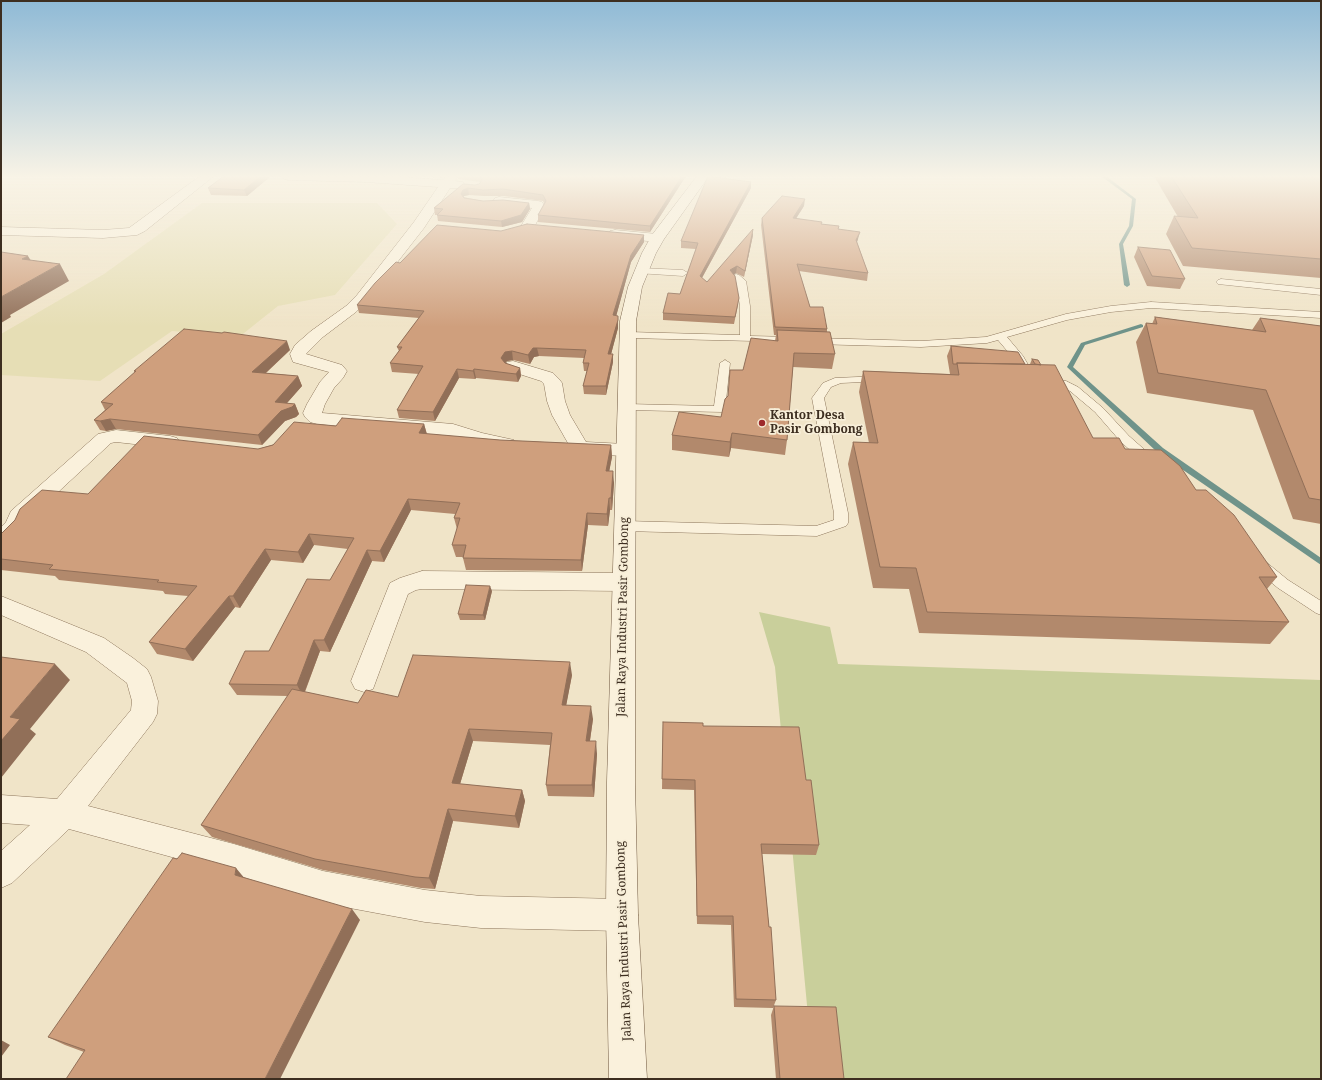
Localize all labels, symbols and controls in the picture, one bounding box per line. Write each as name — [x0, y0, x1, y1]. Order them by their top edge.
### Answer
place label: Kantor Desa Pasir Gombong — [770, 409, 863, 437]
marker: Kantor Desa Pasir Gombong — [757, 418, 767, 428]
street label: Jalan Raya Industri Pasir Gombong — [614, 517, 632, 717]
street label: Jalan Raya Industri Pasir Gombong — [613, 841, 635, 1041]

